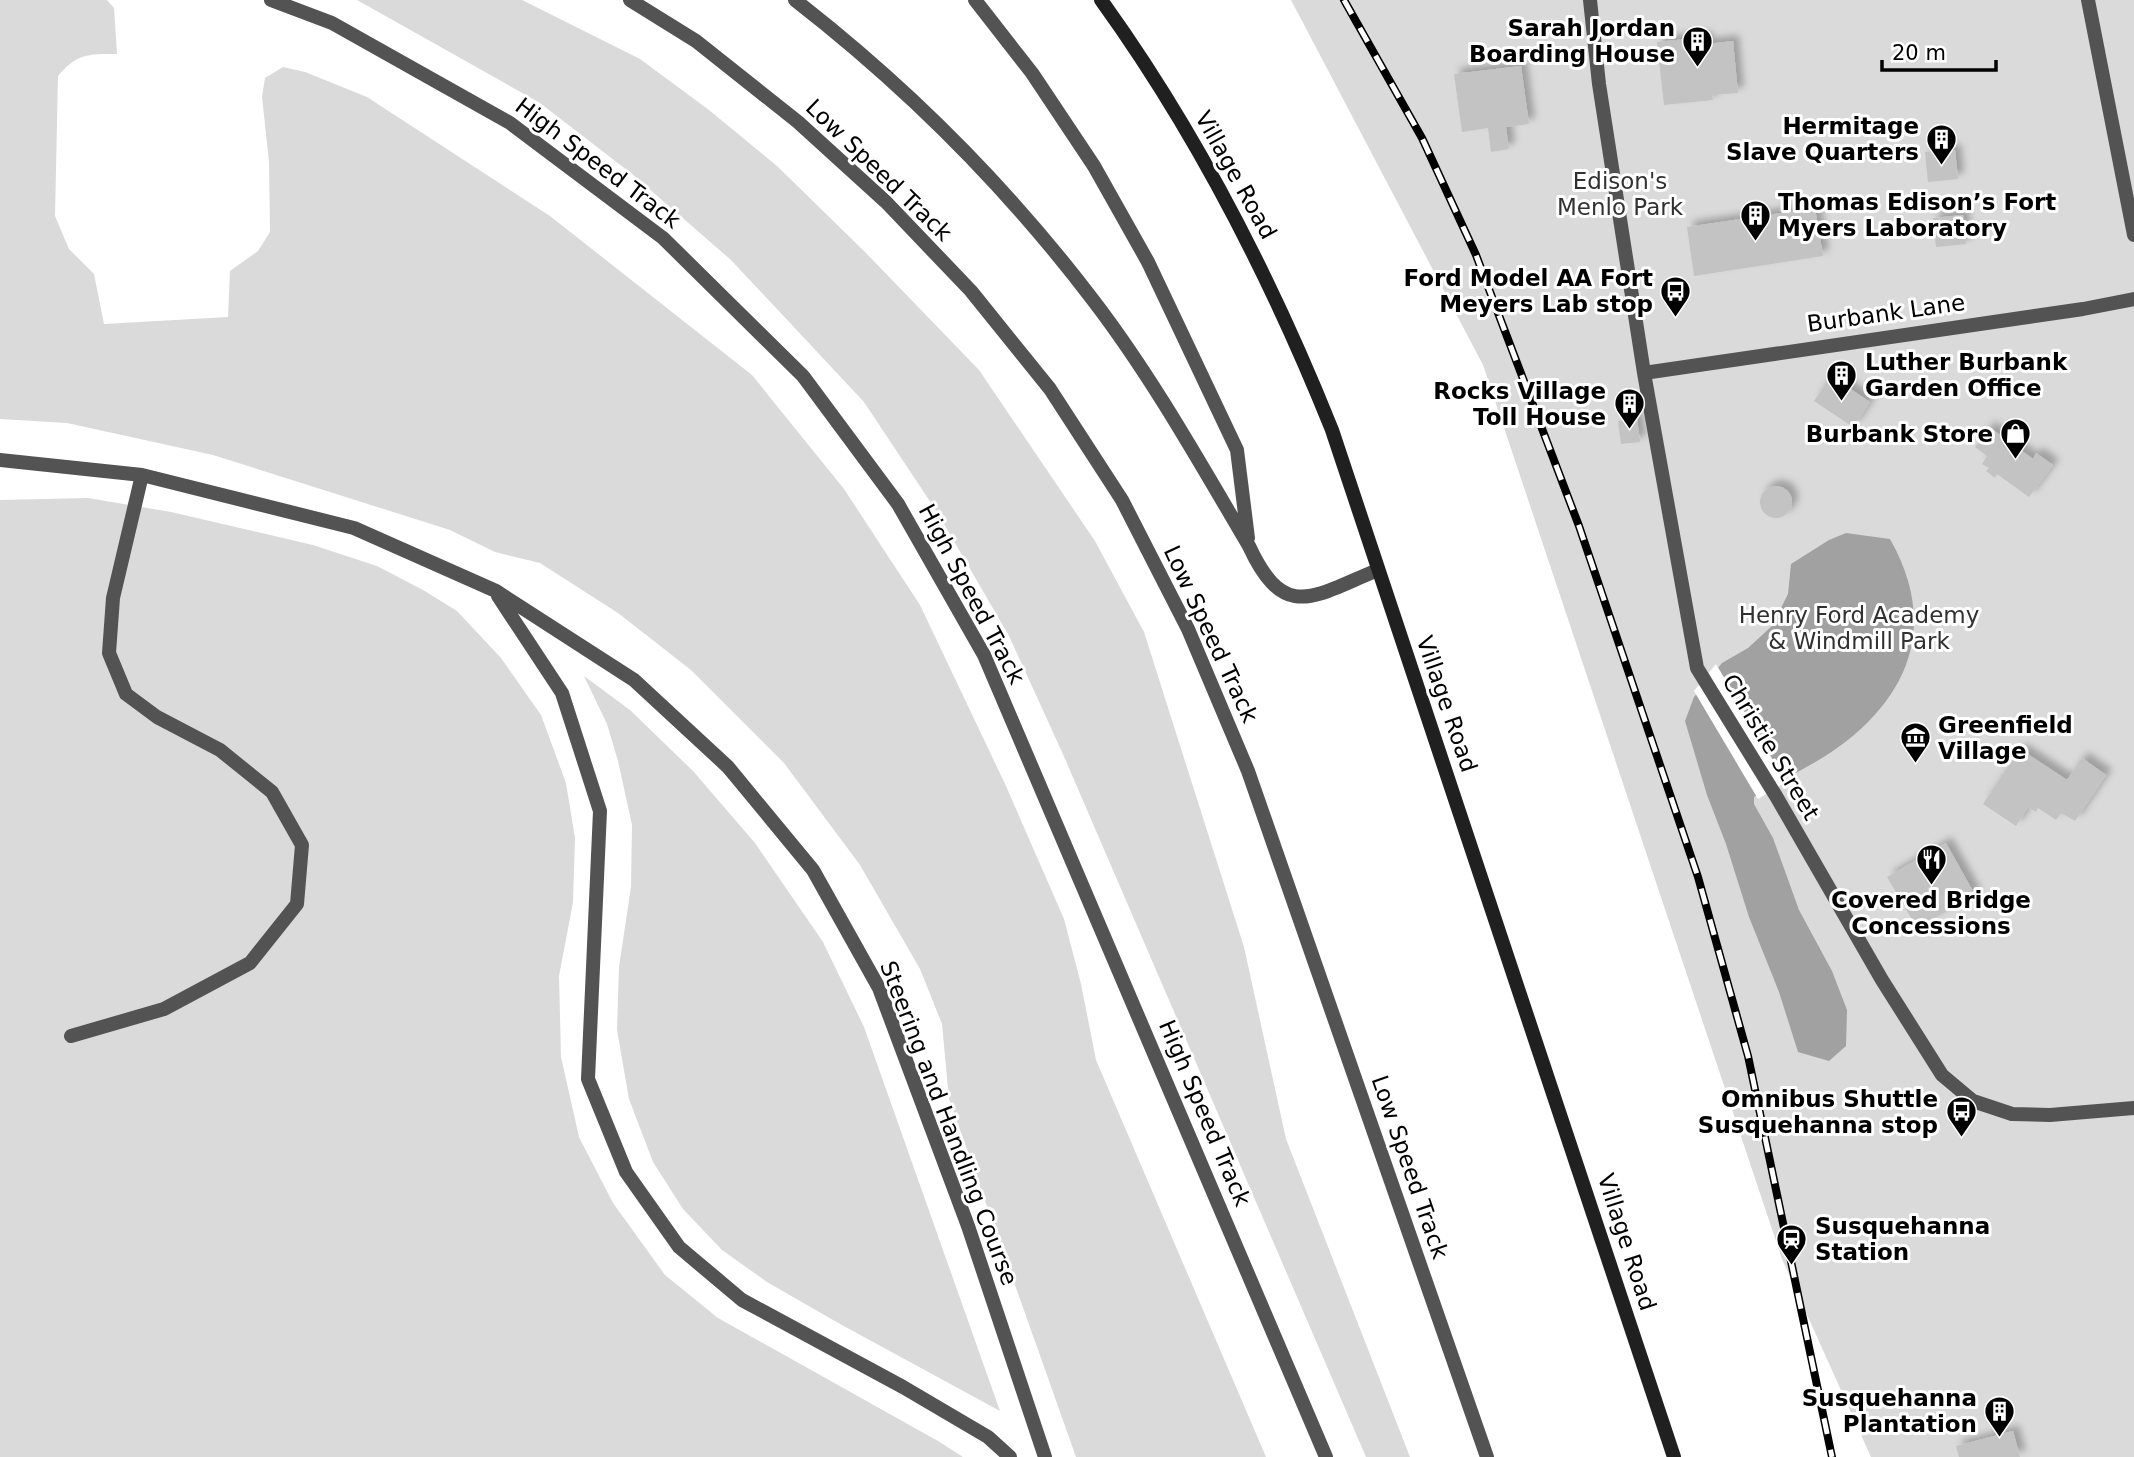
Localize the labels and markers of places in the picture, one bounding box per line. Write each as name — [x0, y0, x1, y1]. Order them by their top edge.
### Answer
place label: Sarah Jordan Boarding House — [1469, 15, 1675, 67]
building icon: Sarah Jordan Boarding House — [1681, 24, 1715, 68]
place label: Hermitage Slave Quarters — [1726, 113, 1919, 165]
building icon: Hermitage Slave Quarters — [1925, 122, 1959, 166]
place label: Thomas Edison’s Fort Myers Laboratory — [1778, 189, 2056, 241]
building icon: Thomas Edison’s Fort Myers Laboratory — [1738, 198, 1772, 242]
place label: Ford Model AA Fort Meyers Lab stop — [1403, 265, 1653, 317]
bus stop icon: Ford Model AA Fort Meyers Lab stop — [1659, 274, 1693, 318]
place label: Luther Burbank Garden Office — [1865, 349, 2068, 401]
building icon: Luther Burbank Garden Office — [1825, 358, 1859, 402]
place label: Rocks Village Toll House — [1433, 378, 1606, 430]
building icon: Rocks Village Toll House — [1612, 387, 1646, 431]
shop icon: Burbank Store — [1999, 417, 2033, 461]
place label: Burbank Store — [1806, 421, 1993, 447]
place label: Greenfield Village — [1938, 712, 2073, 764]
museum icon: Greenfield Village — [1898, 721, 1932, 765]
restaurant icon: Covered Bridge Concessions — [1914, 842, 1948, 886]
place label: Covered Bridge Concessions — [1831, 887, 2031, 939]
place label: Omnibus Shuttle Susquehanna stop — [1698, 1086, 1938, 1138]
bus stop icon: Omnibus Shuttle Susquehanna stop — [1944, 1095, 1978, 1139]
place label: Susquehanna Station — [1815, 1213, 1990, 1265]
station icon: Susquehanna Station — [1775, 1222, 1809, 1266]
place label: Susquehanna Plantation — [1802, 1385, 1977, 1437]
building icon: Susquehanna Plantation — [1983, 1394, 2017, 1438]

